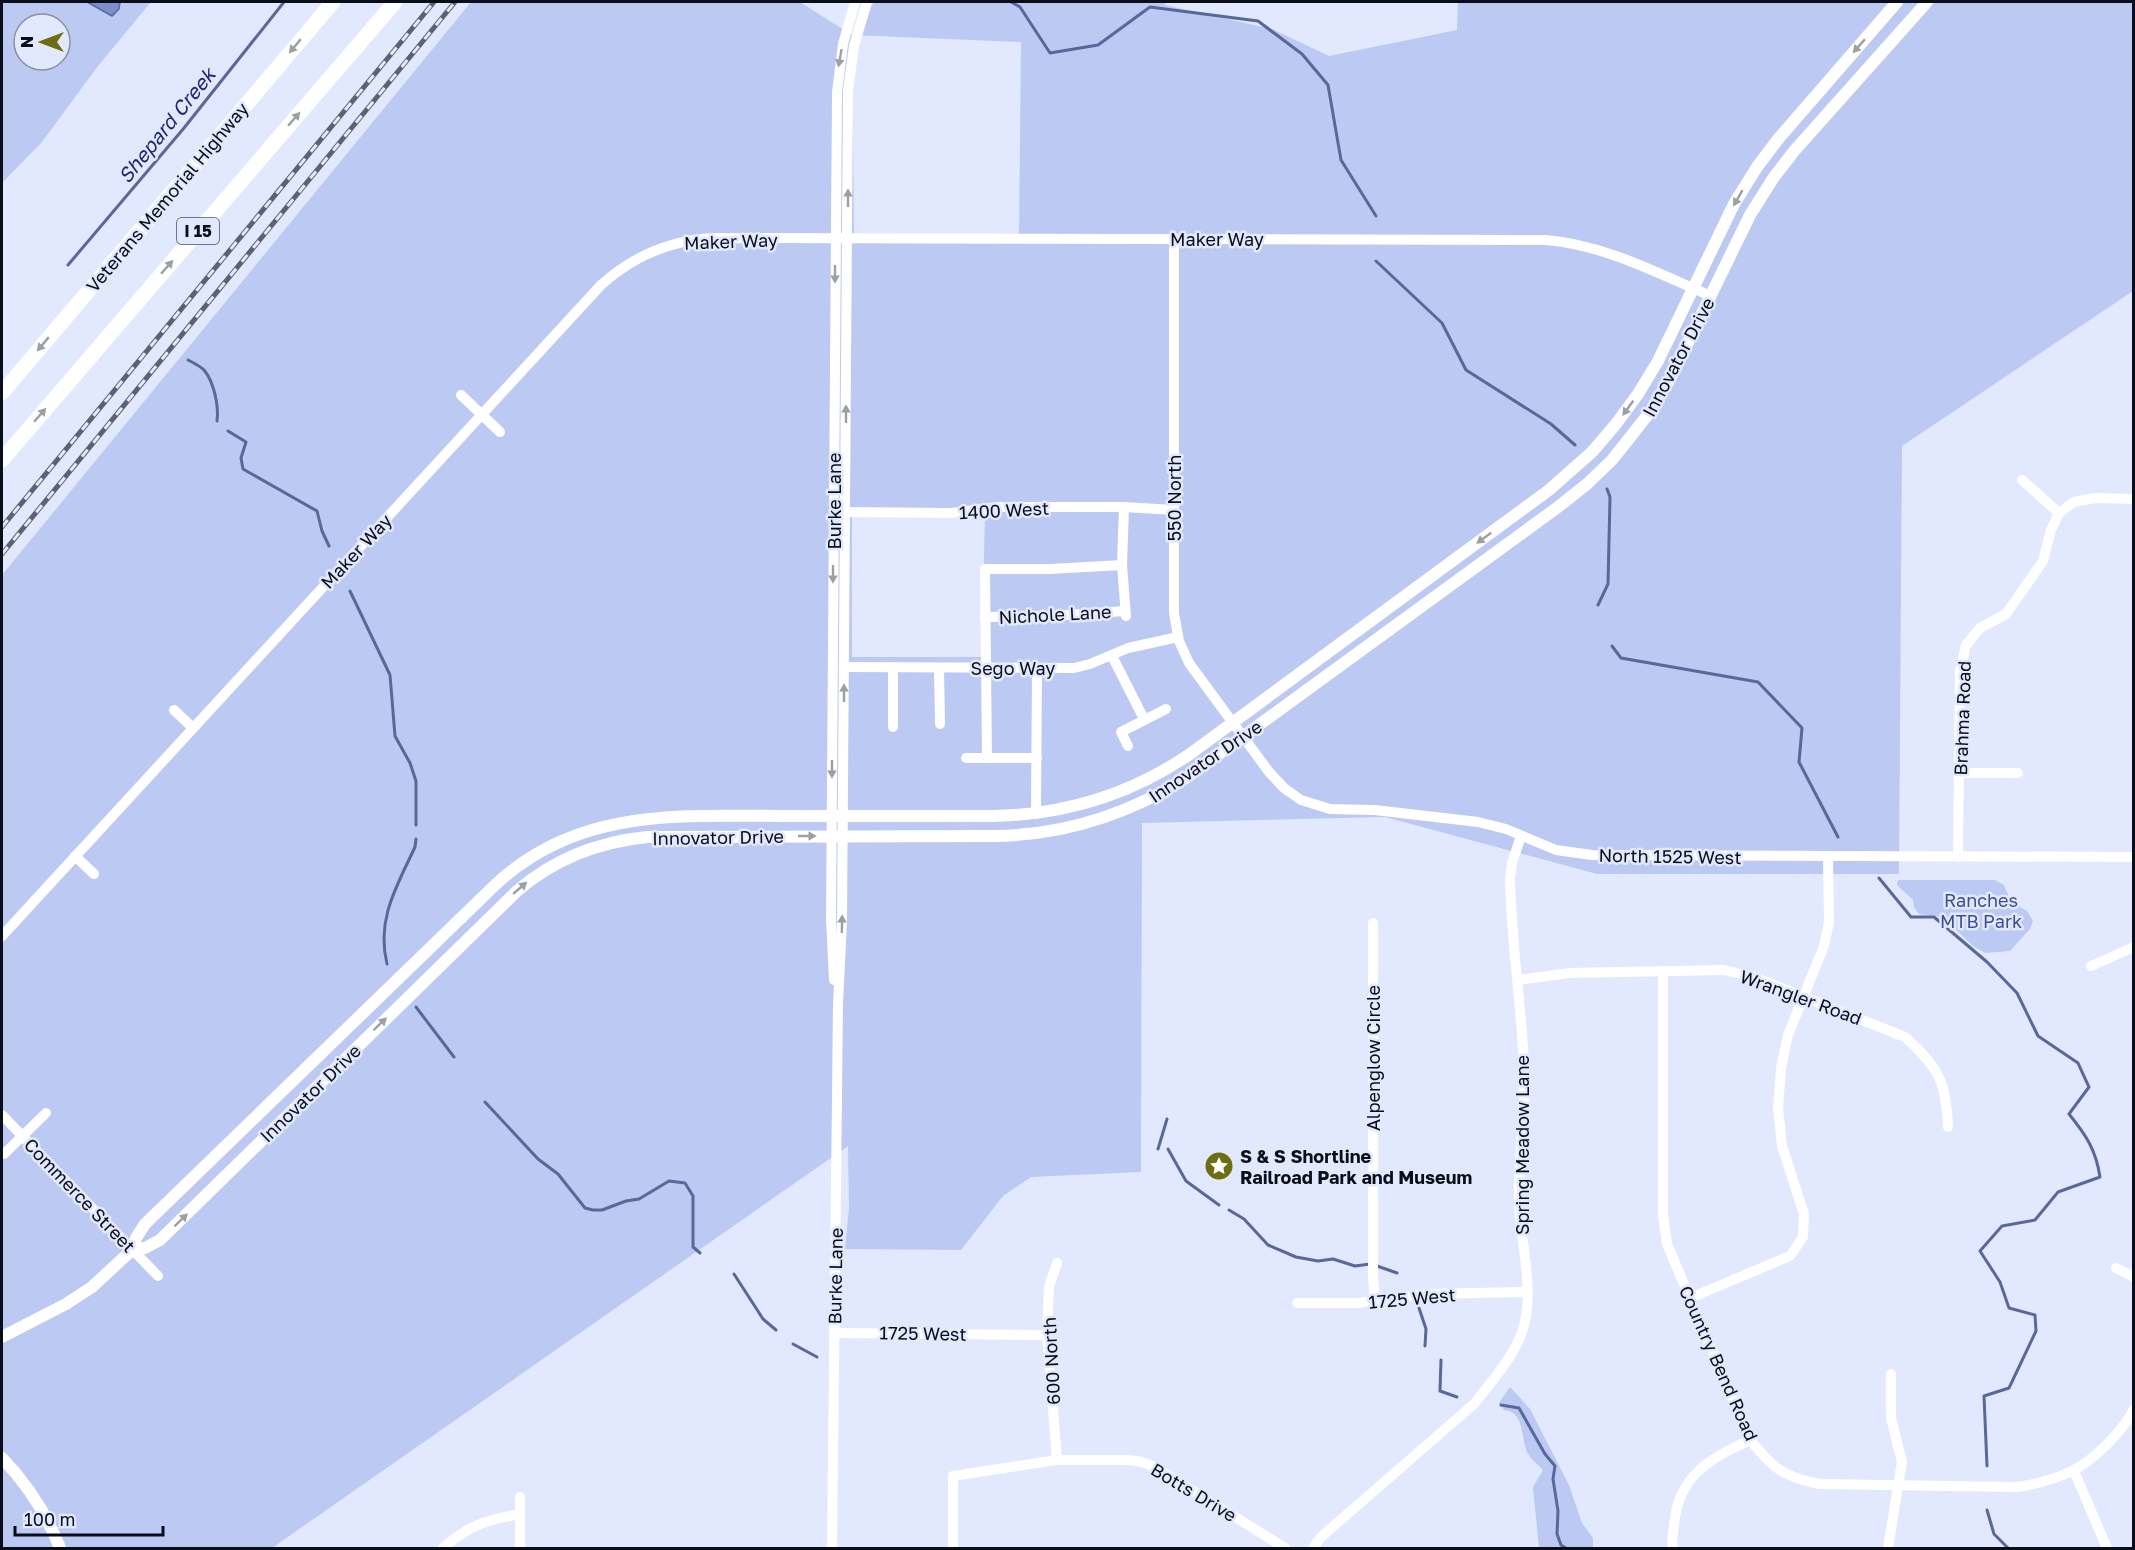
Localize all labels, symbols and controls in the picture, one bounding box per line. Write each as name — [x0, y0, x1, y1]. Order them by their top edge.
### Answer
north arrow — [12, 12, 72, 72]
text: N — [17, 36, 37, 48]
one-way arrow — [289, 38, 302, 53]
one-way arrow — [1852, 38, 1865, 54]
one-way arrow — [836, 49, 845, 68]
water label: Shepard Creek — [112, 61, 221, 187]
street label: Veterans Memorial Highway — [81, 98, 253, 296]
one-way arrow — [287, 111, 300, 127]
one-way arrow — [843, 189, 853, 208]
one-way arrow — [1733, 190, 1743, 207]
road number: I 15 — [177, 218, 219, 244]
street label: Maker Way — [684, 228, 778, 254]
street label: Maker Way — [1170, 228, 1264, 250]
one-way arrow — [160, 259, 173, 275]
one-way arrow — [830, 264, 840, 283]
street label: Innovator Drive — [1637, 294, 1719, 420]
one-way arrow — [37, 336, 50, 351]
one-way arrow — [1622, 400, 1634, 416]
one-way arrow — [841, 405, 851, 424]
one-way arrow — [33, 407, 46, 423]
street label: Burke Lane — [823, 453, 845, 549]
street label: 550 North — [1163, 455, 1185, 541]
street label: 1400 West — [958, 497, 1050, 523]
street label: Maker Way — [316, 509, 396, 593]
one-way arrow — [1477, 532, 1493, 544]
one-way arrow — [828, 564, 838, 583]
street label: Nichole Lane — [998, 600, 1112, 628]
street label: Sego Way — [971, 657, 1055, 679]
street label: Brahma Road — [1949, 660, 1975, 776]
one-way arrow — [839, 684, 849, 703]
street label: Innovator Drive — [1144, 715, 1266, 807]
one-way arrow — [827, 759, 837, 778]
street label: Innovator Drive — [652, 825, 784, 849]
one-way arrow — [798, 831, 817, 841]
street label: North 1525 West — [1598, 844, 1742, 868]
one-way arrow — [512, 882, 527, 895]
park label: Ranches MTB Park — [1940, 889, 2022, 932]
one-way arrow — [837, 915, 847, 934]
street label: Wrangler Road — [1737, 965, 1865, 1029]
street label: Alpenglow Circle — [1362, 985, 1384, 1131]
one-way arrow — [373, 1018, 387, 1032]
street label: Innovator Drive — [255, 1039, 365, 1147]
street label: Spring Meadow Lane — [1511, 1055, 1533, 1235]
street label: Commerce Street — [20, 1133, 140, 1257]
place label: S & S Shortline Railroad Park and Museum — [1240, 1145, 1472, 1188]
place icon: S & S Shortline Railroad Park and Museum — [1203, 1150, 1235, 1182]
one-way arrow — [173, 1213, 187, 1227]
street label: Burke Lane — [823, 1227, 847, 1325]
street label: Country Bend Road — [1675, 1282, 1763, 1444]
street label: 1725 West — [1368, 1283, 1456, 1313]
street label: 600 North — [1038, 1317, 1064, 1405]
street label: 1725 West — [879, 1321, 967, 1345]
street label: Botts Drive — [1147, 1458, 1241, 1526]
scale bar — [15, 1499, 164, 1537]
text: 100 m — [24, 1508, 75, 1530]

